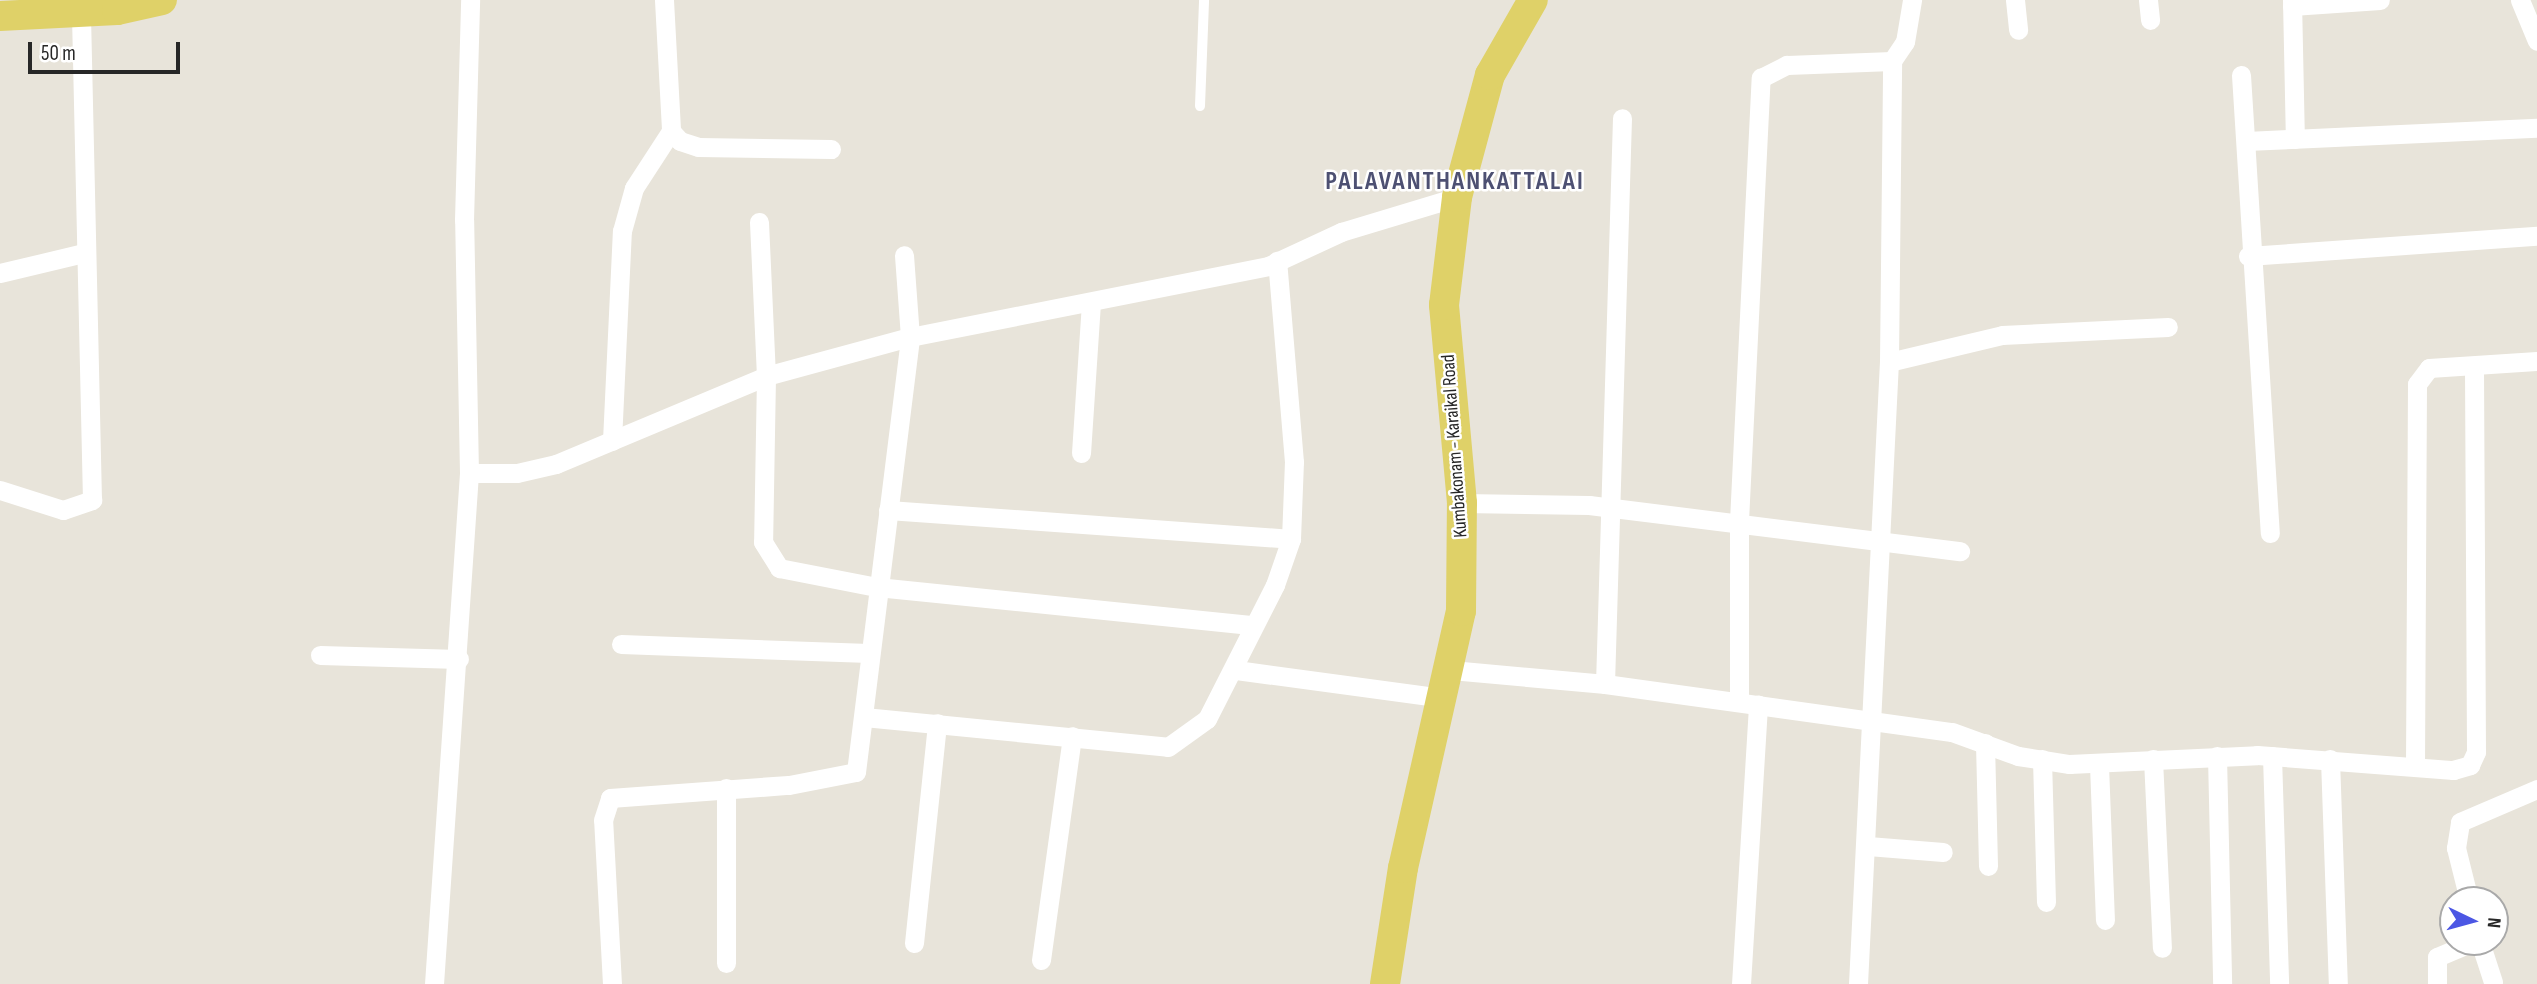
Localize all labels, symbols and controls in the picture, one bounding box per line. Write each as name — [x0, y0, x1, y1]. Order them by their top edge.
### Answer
scale bar — [32, 28, 184, 72]
text: 50 m — [41, 41, 76, 66]
district label: PALAVANTHANKATTALAI — [1328, 166, 1582, 198]
street label: Kumbakonam - Karaikal Road — [1437, 354, 1473, 538]
north arrow — [2439, 886, 2509, 956]
text: N — [2482, 917, 2505, 929]

